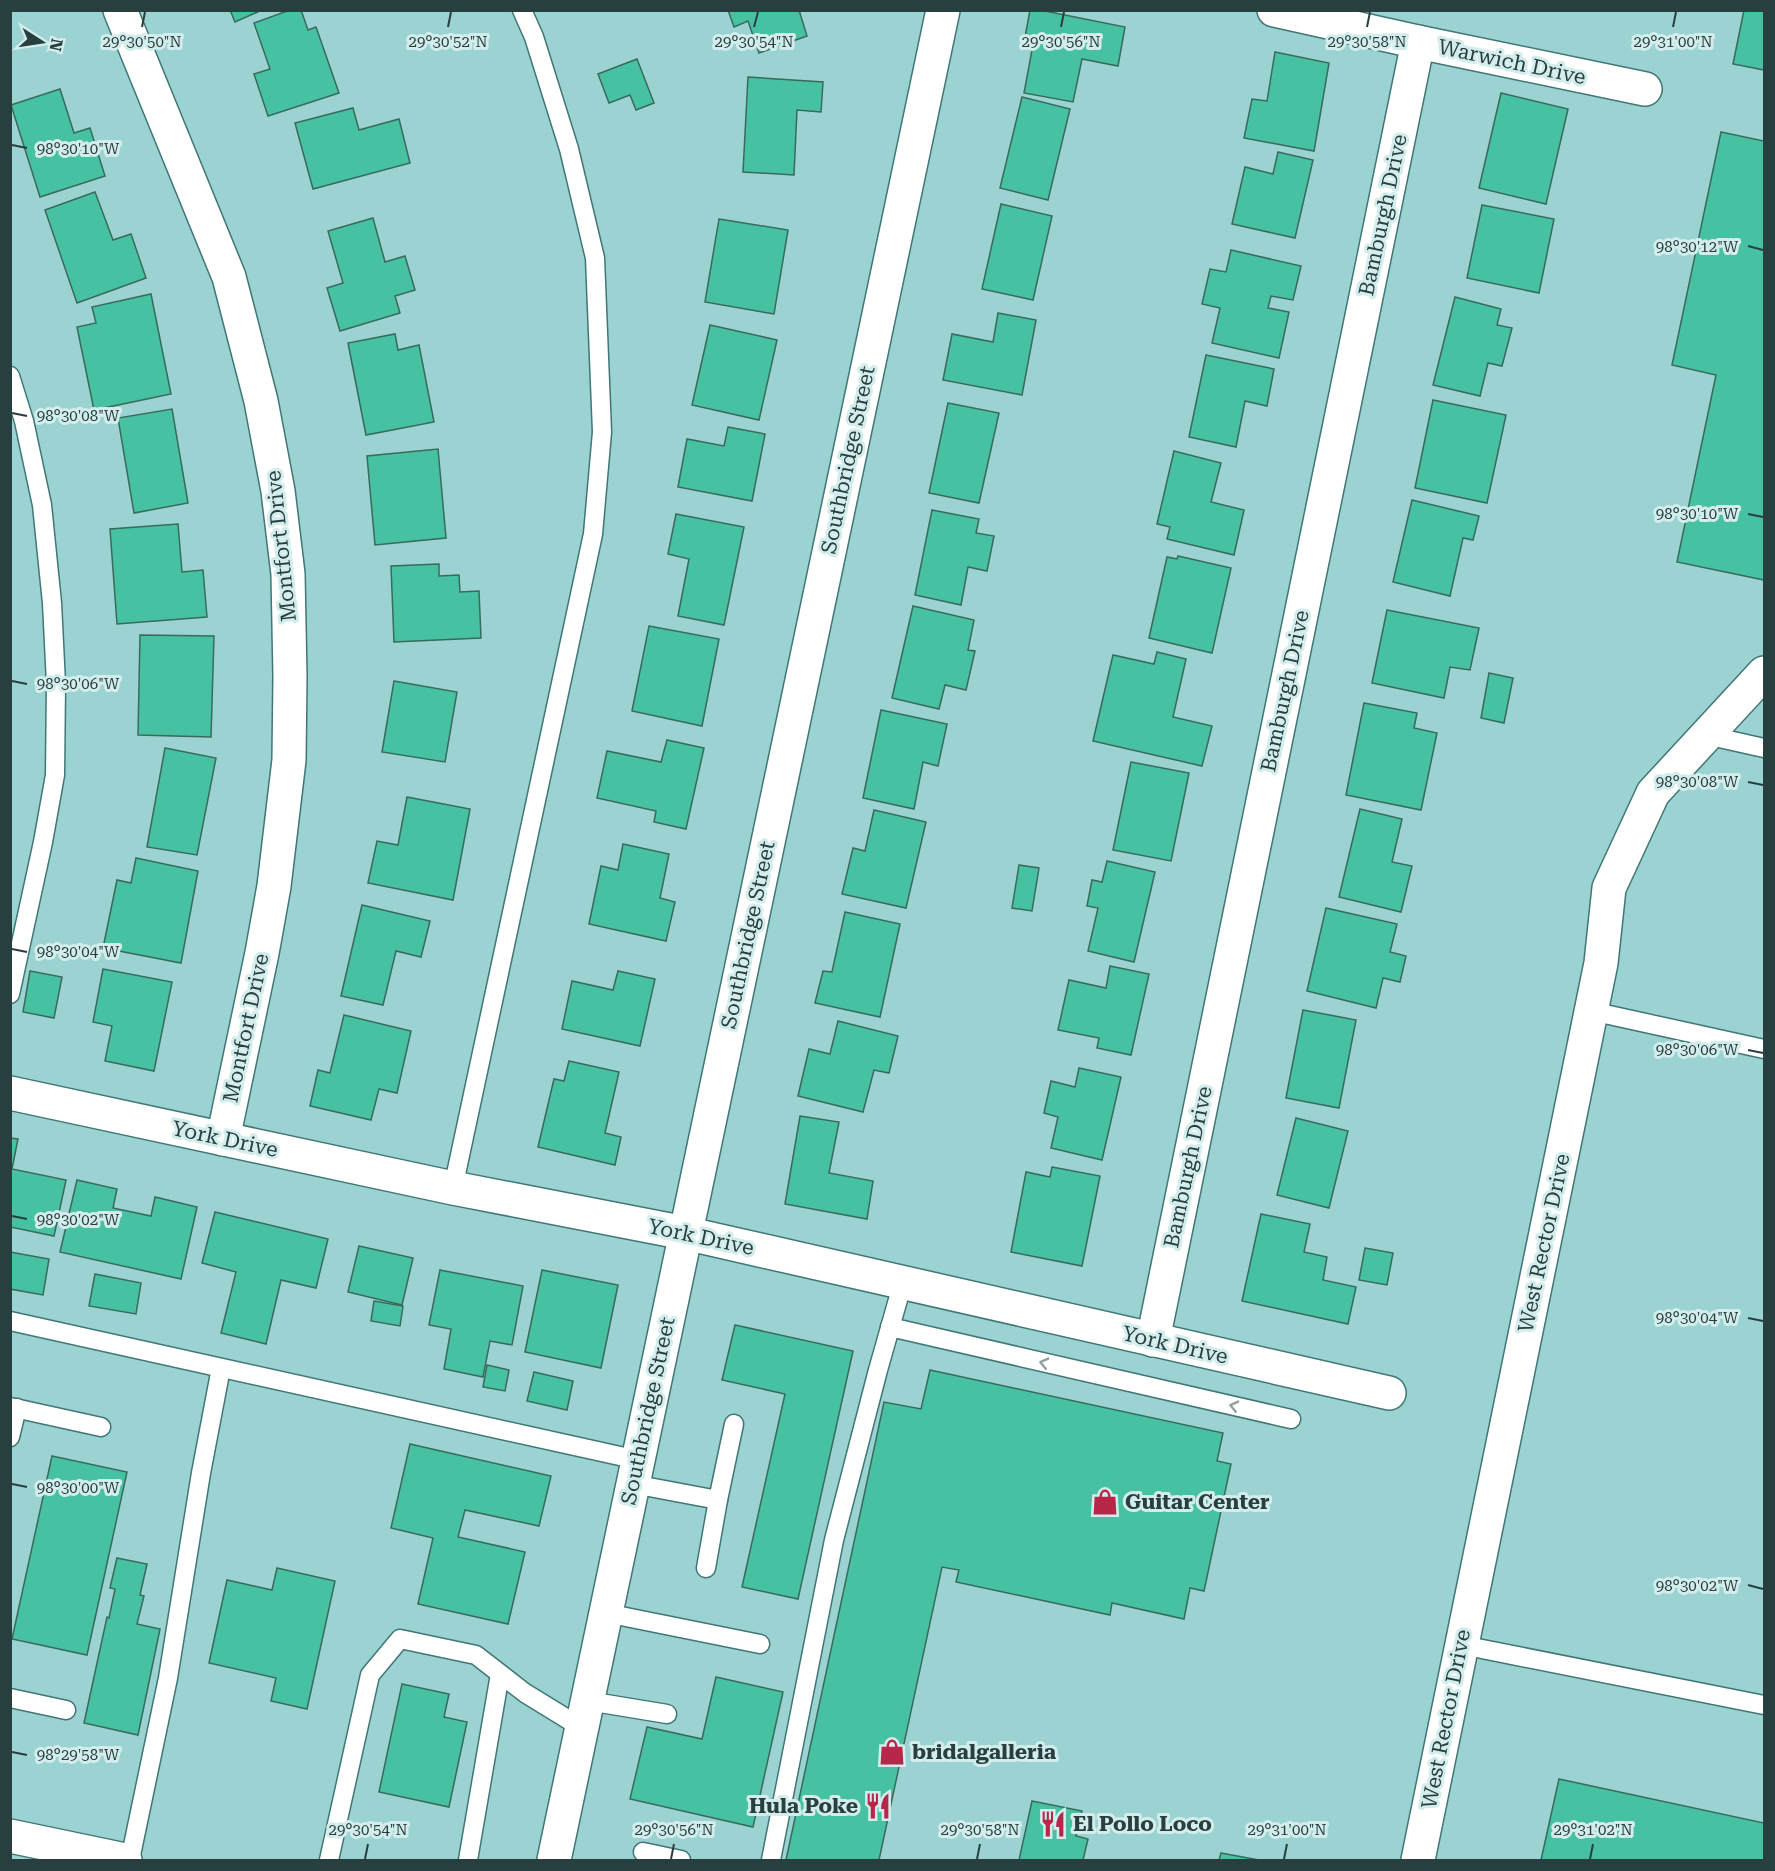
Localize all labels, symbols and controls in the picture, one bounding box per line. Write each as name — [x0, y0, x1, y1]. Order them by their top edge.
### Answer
north arrow — [12, 12, 72, 72]
text: 29°30'50"N — [102, 33, 182, 51]
text: 29°30'52"N — [408, 33, 488, 51]
text: 29°30'54"N — [714, 33, 794, 51]
text: 29°30'56"N — [1021, 33, 1101, 51]
text: 29°30'58"N — [1327, 33, 1407, 51]
text: 29°31'00"N — [1633, 33, 1713, 51]
street label: Warwich Drive — [1436, 35, 1588, 89]
text: N — [46, 37, 67, 53]
street label: Bamburgh Drive — [1354, 132, 1412, 298]
text: 98°30'10"W — [37, 140, 120, 158]
text: 98°30'12"W — [1656, 238, 1739, 256]
street label: Southbridge Street — [816, 364, 880, 556]
text: 98°30'08"W — [37, 407, 120, 425]
street label: Montfort Drive — [261, 469, 301, 623]
text: 98°30'10"W — [1656, 505, 1739, 523]
street label: Bamburgh Drive — [1256, 608, 1314, 774]
text: 98°30'06"W — [37, 675, 120, 693]
text: 98°30'08"W — [1656, 773, 1739, 791]
street label: Southbridge Street — [716, 839, 780, 1031]
text: 98°30'04"W — [37, 943, 120, 961]
street label: Montfort Drive — [218, 951, 274, 1105]
text: 98°30'06"W — [1656, 1041, 1739, 1059]
street label: Bamburgh Drive — [1159, 1084, 1217, 1250]
street label: York Drive — [170, 1116, 280, 1162]
street label: West Rector Drive — [1513, 1151, 1575, 1335]
text: 98°30'02"W — [37, 1211, 120, 1229]
street label: York Drive — [646, 1214, 756, 1260]
text: 98°30'04"W — [1656, 1309, 1739, 1327]
street label: Southbridge Street — [616, 1315, 680, 1507]
street label: York Drive — [1120, 1321, 1230, 1369]
one-way arrow — [1039, 1357, 1049, 1370]
one-way arrow — [1229, 1401, 1239, 1414]
text: 98°30'00"W — [37, 1479, 120, 1497]
shop icon: Guitar Center — [1090, 1487, 1120, 1517]
place label: Guitar Center — [1125, 1490, 1270, 1514]
text: 98°30'02"W — [1656, 1577, 1739, 1595]
street label: West Rector Drive — [1417, 1627, 1475, 1811]
shop icon: bridalgalleria — [877, 1737, 907, 1767]
place label: bridalgalleria — [912, 1740, 1057, 1764]
text: 98°29'58"W — [37, 1746, 120, 1764]
restaurant icon: Hula Poke — [863, 1791, 893, 1821]
place label: Hula Poke — [749, 1794, 858, 1818]
restaurant icon: El Pollo Loco — [1038, 1809, 1068, 1839]
place label: El Pollo Loco — [1073, 1812, 1212, 1836]
text: 29°30'54"N — [328, 1821, 408, 1839]
text: 29°30'56"N — [634, 1821, 714, 1839]
text: 29°30'58"N — [940, 1821, 1020, 1839]
text: 29°31'00"N — [1247, 1821, 1327, 1839]
text: 29°31'02"N — [1553, 1821, 1633, 1839]

